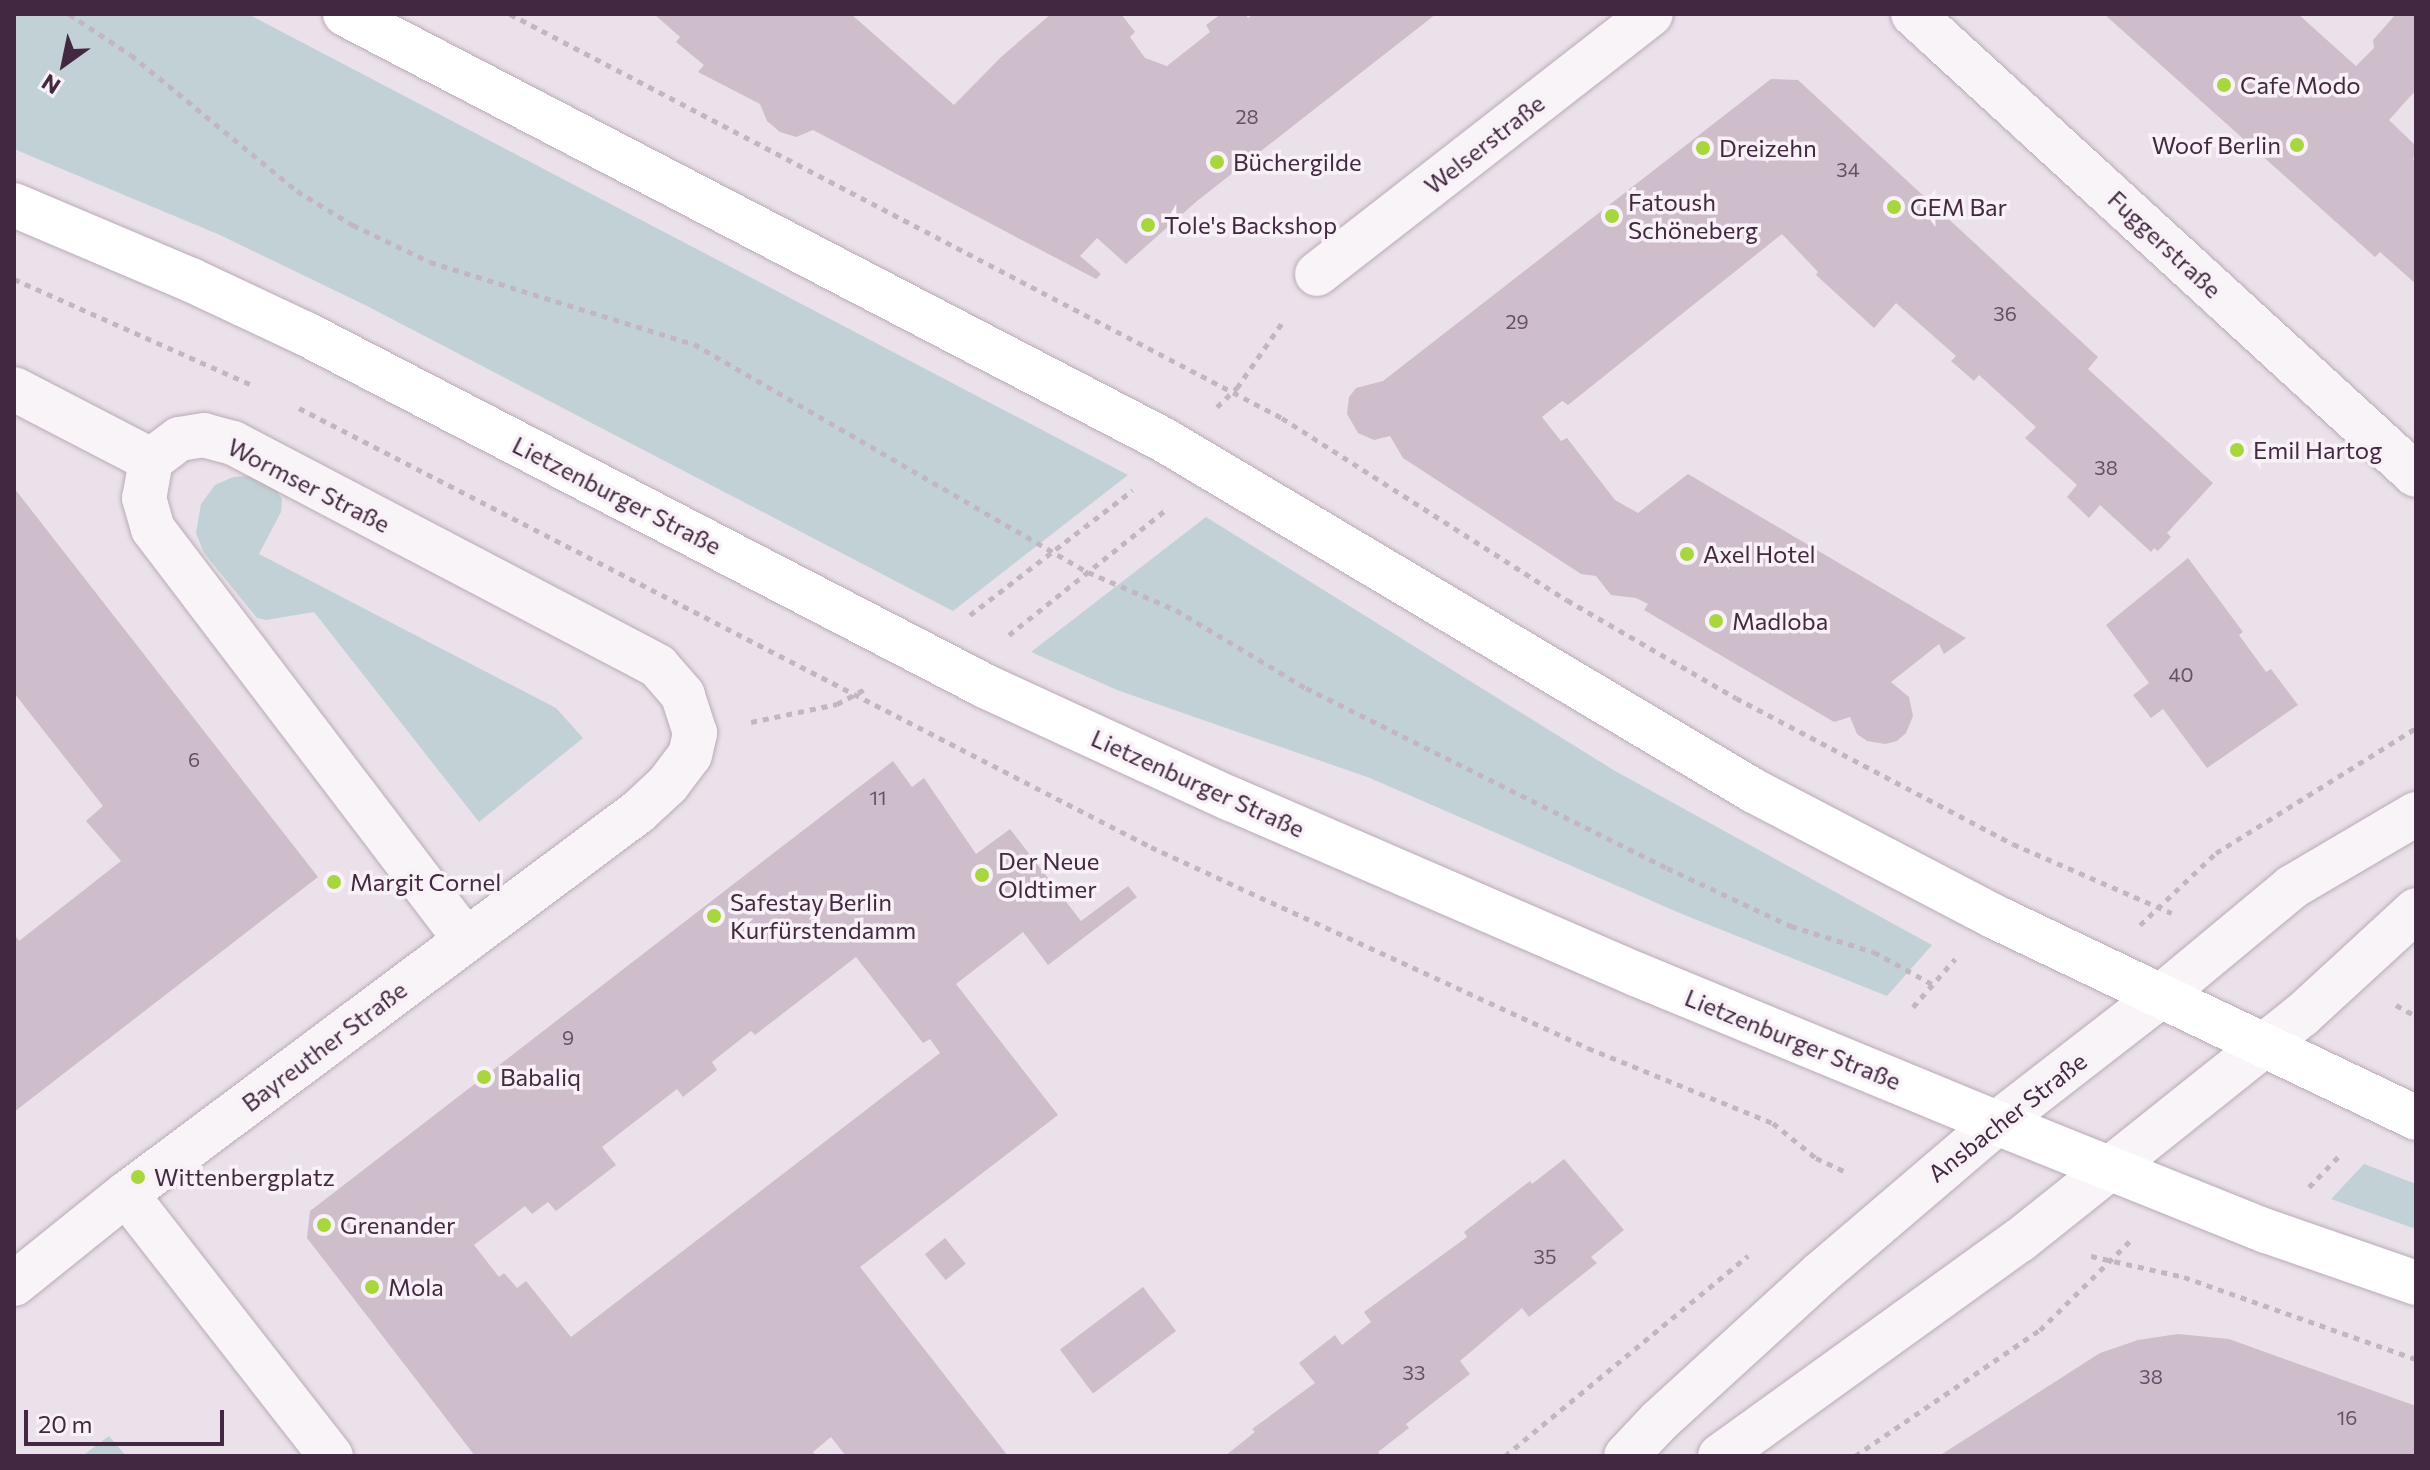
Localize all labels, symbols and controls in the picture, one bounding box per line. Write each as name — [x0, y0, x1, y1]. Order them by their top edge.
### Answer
north arrow — [24, 24, 104, 104]
text: N — [36, 69, 65, 100]
place label: Cafe Modo — [2240, 71, 2361, 99]
marker: Cafe Modo — [2215, 76, 2233, 94]
street label: Welserstraße — [1418, 88, 1550, 200]
house number: 28 — [1235, 104, 1259, 128]
place label: Woof Berlin — [2152, 131, 2281, 159]
place label: Dreizehn — [1719, 134, 1817, 162]
marker: Woof Berlin — [2288, 136, 2306, 154]
marker: Dreizehn — [1694, 139, 1712, 157]
place label: Büchergilde — [1233, 148, 1362, 176]
marker: Büchergilde — [1208, 153, 1226, 171]
house number: 34 — [1836, 157, 1860, 181]
street label: Fuggerstraße — [2102, 184, 2228, 304]
place label: Fatoush Schöneberg — [1628, 188, 1758, 244]
place label: GEM Bar — [1910, 193, 2007, 221]
marker: GEM Bar — [1885, 198, 1903, 216]
marker: Fatoush Schöneberg — [1603, 207, 1621, 225]
place label: Tole's Backshop — [1164, 211, 1337, 239]
marker: Tole's Backshop — [1139, 216, 1157, 234]
house number: 36 — [1993, 301, 2017, 325]
house number: 29 — [1505, 309, 1529, 333]
street label: Lietzenburger Straße — [508, 430, 726, 560]
street label: Wormser Straße — [223, 432, 395, 538]
place label: Emil Hartog — [2253, 436, 2382, 464]
marker: Emil Hartog — [2228, 441, 2246, 459]
house number: 38 — [2094, 455, 2118, 479]
place label: Axel Hotel — [1703, 540, 1816, 568]
marker: Axel Hotel — [1678, 545, 1696, 563]
place label: Madloba — [1732, 607, 1828, 635]
marker: Madloba — [1707, 612, 1725, 630]
house number: 40 — [2168, 662, 2194, 686]
street label: Lietzenburger Straße — [1087, 723, 1309, 843]
house number: 6 — [188, 747, 200, 771]
house number: 11 — [869, 785, 887, 809]
place label: Der Neue Oldtimer — [998, 847, 1099, 903]
marker: Der Neue Oldtimer — [973, 866, 991, 884]
place label: Margit Cornel — [350, 868, 501, 896]
marker: Margit Cornel — [325, 873, 343, 891]
place label: Safestay Berlin Kurfürstendamm — [730, 888, 916, 944]
marker: Safestay Berlin Kurfürstendamm — [705, 907, 723, 925]
street label: Bayreuther Straße — [236, 975, 412, 1117]
street label: Lietzenburger Straße — [1681, 983, 1905, 1095]
house number: 9 — [562, 1025, 574, 1049]
street label: Ansbacher Straße — [1922, 1046, 2092, 1188]
place label: Babaliq — [500, 1063, 581, 1091]
marker: Babaliq — [475, 1068, 493, 1086]
place label: Wittenbergplatz — [154, 1163, 335, 1191]
marker: Wittenbergplatz — [129, 1168, 147, 1186]
place label: Grenander — [340, 1211, 456, 1239]
marker: Grenander — [315, 1216, 333, 1234]
house number: 35 — [1534, 1244, 1556, 1268]
place label: Mola — [388, 1273, 444, 1301]
marker: Mola — [363, 1278, 381, 1296]
house number: 33 — [1403, 1360, 1425, 1384]
house number: 38 — [2139, 1364, 2163, 1388]
scale bar — [28, 1394, 228, 1444]
house number: 16 — [2337, 1405, 2357, 1429]
text: 20 m — [38, 1409, 92, 1438]

